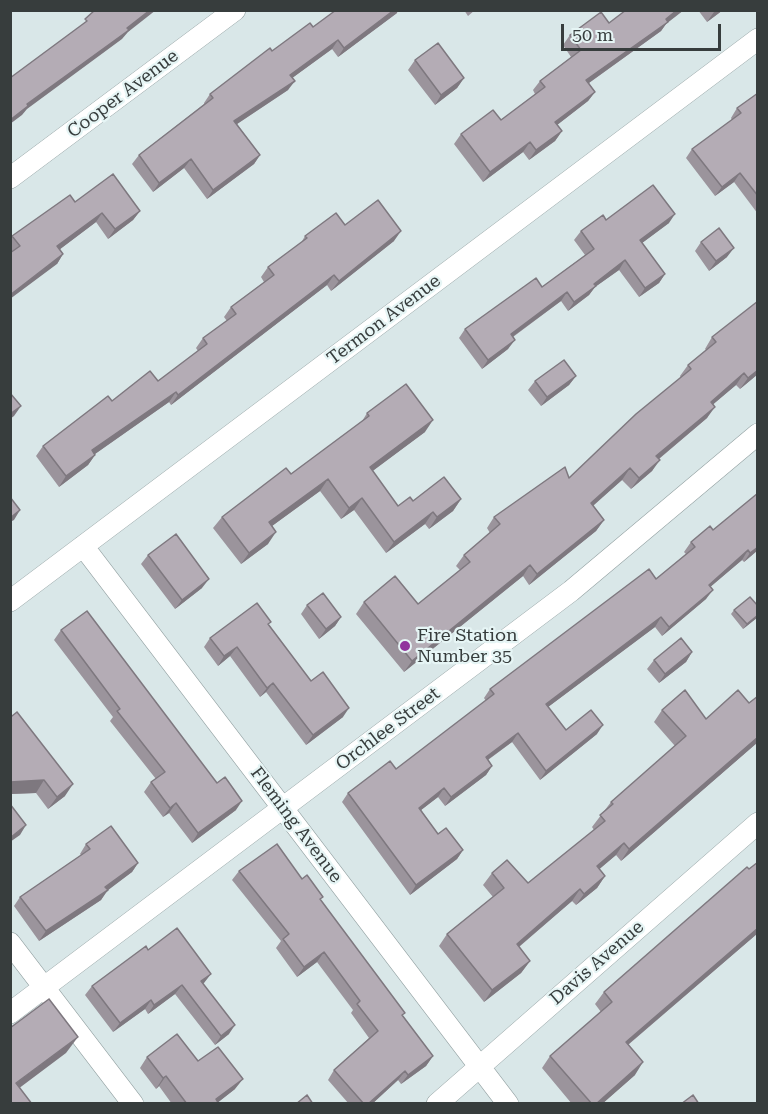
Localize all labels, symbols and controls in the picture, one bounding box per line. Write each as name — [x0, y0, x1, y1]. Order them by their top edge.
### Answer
scale bar — [564, 12, 724, 50]
text: 50 m — [572, 24, 613, 45]
street label: Cooper Avenue — [63, 45, 183, 143]
street label: Termon Avenue — [323, 270, 445, 370]
place label: Fire Station Number 35 — [417, 625, 518, 668]
marker: Fire Station Number 35 — [398, 639, 412, 653]
street label: Orchlee Street — [332, 683, 444, 775]
street label: Fleming Avenue — [245, 763, 347, 887]
street label: Davis Avenue — [546, 916, 648, 1010]

